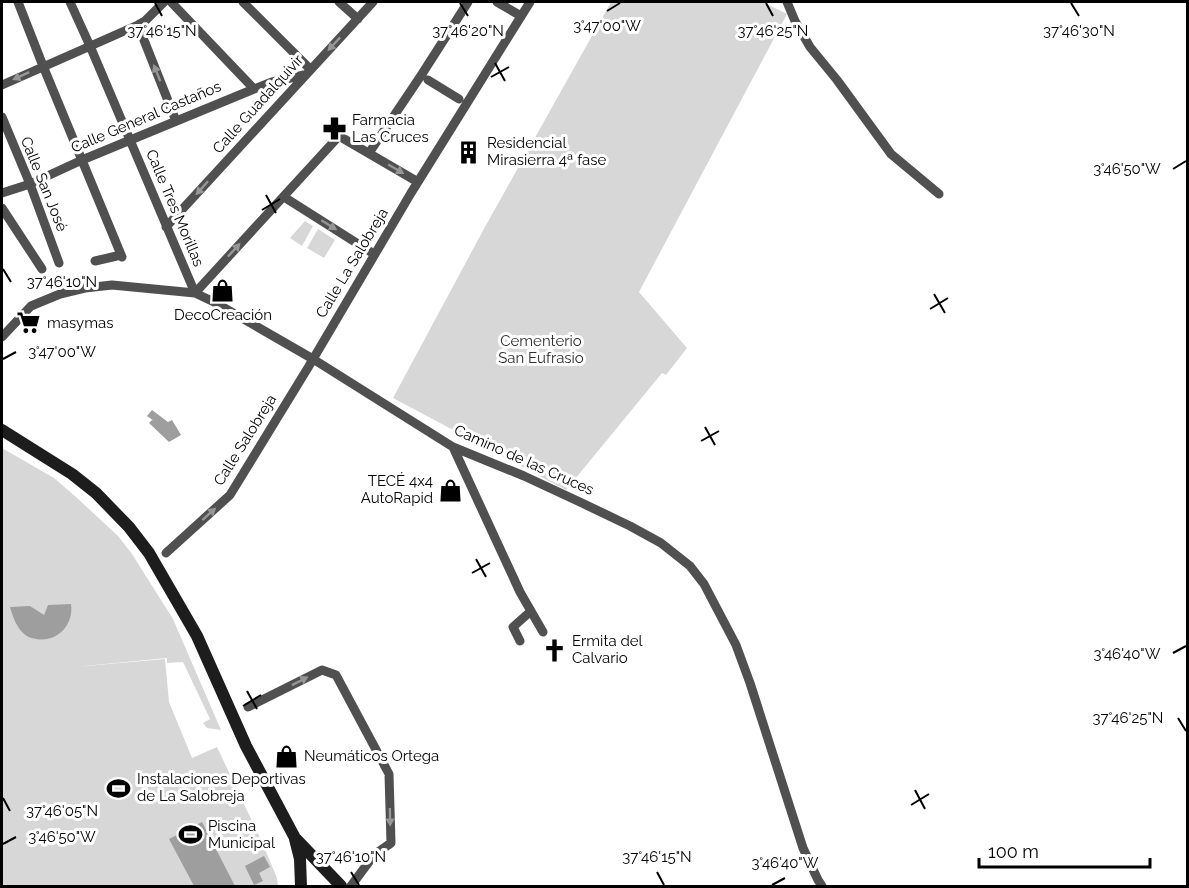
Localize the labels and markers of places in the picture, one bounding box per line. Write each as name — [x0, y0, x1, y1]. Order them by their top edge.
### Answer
place label: Farmacia Las Cruces — [352, 111, 429, 146]
pharmacy icon: Farmacia Las Cruces — [321, 116, 347, 142]
place label: Residencial Mirasierra 4ª fase — [487, 134, 607, 169]
building icon: Residencial Mirasierra 4ª fase — [456, 139, 482, 165]
shop icon: DecoCreación — [210, 278, 236, 304]
place label: DecoCreación — [174, 306, 272, 324]
supermarket icon: masymas — [16, 310, 42, 336]
place label: masymas — [47, 314, 113, 332]
place label: TECÉ 4x4 AutoRapid — [361, 472, 433, 507]
shop icon: TECÉ 4x4 AutoRapid — [438, 477, 464, 503]
place label: Ermita del Calvario — [572, 632, 644, 667]
church icon: Ermita del Calvario — [541, 637, 567, 663]
shop icon: Neumáticos Ortega — [273, 743, 299, 769]
place label: Neumáticos Ortega — [304, 747, 439, 765]
place label: Instalaciones Deportivas de La Salobreja — [137, 770, 306, 805]
sports icon: Instalaciones Deportivas de La Salobreja — [106, 775, 132, 801]
place label: Piscina Municipal — [208, 817, 276, 852]
sports icon: Piscina Municipal — [177, 822, 203, 848]

